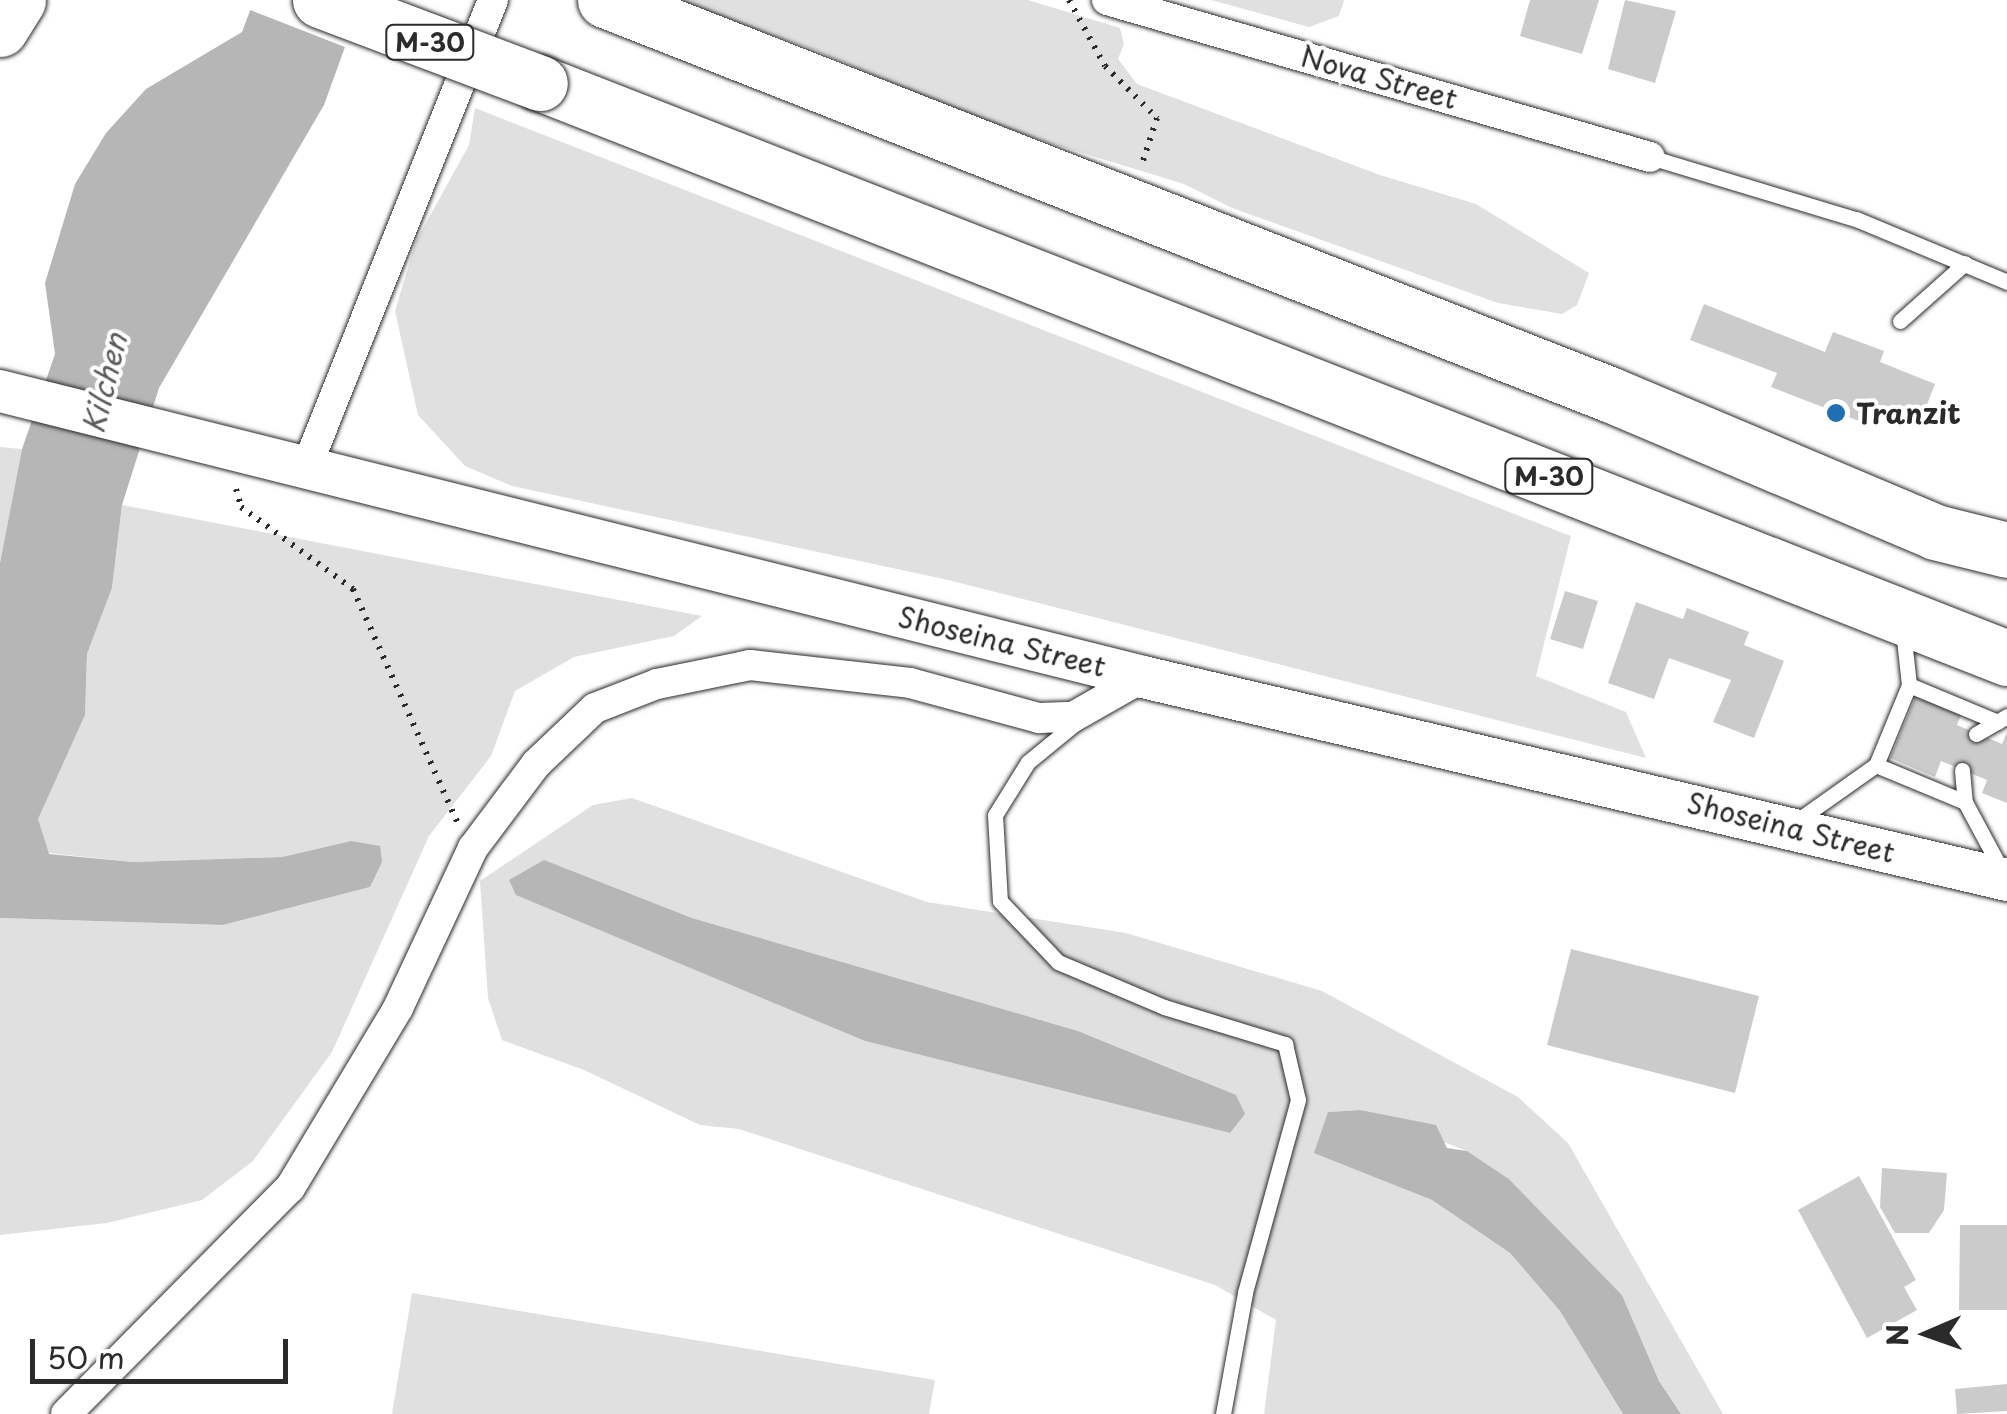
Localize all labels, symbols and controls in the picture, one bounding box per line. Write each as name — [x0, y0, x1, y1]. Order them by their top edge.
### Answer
road number: М-30 — [385, 22, 475, 62]
street label: Nova Street — [1296, 38, 1462, 116]
water label: Kilchen — [74, 329, 134, 437]
place label: Tranzit — [1856, 396, 1961, 430]
marker: Tranzit — [1825, 402, 1847, 424]
road number: М-30 — [1504, 456, 1594, 496]
street label: Shoseina Street — [895, 599, 1109, 683]
street label: Shoseina Street — [1684, 785, 1898, 869]
north arrow — [1877, 1284, 1977, 1384]
scale bar — [35, 1319, 292, 1381]
text: N — [1875, 1323, 1918, 1347]
text: 50 m — [47, 1334, 125, 1379]

